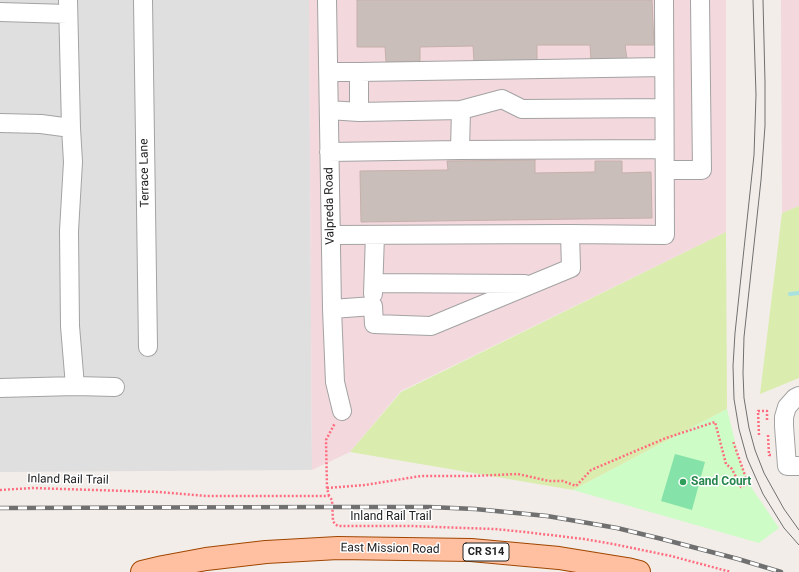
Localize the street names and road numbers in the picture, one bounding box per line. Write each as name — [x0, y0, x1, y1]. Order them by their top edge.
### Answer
street label: Terrace Lane — [137, 138, 153, 208]
street label: Valpreda Road — [322, 167, 338, 245]
street label: Inland Rail Trail — [27, 472, 109, 488]
street label: Inland Rail Trail — [350, 510, 432, 524]
street label: East Mission Road — [340, 541, 440, 557]
road number: CR S14 — [463, 543, 509, 561]

